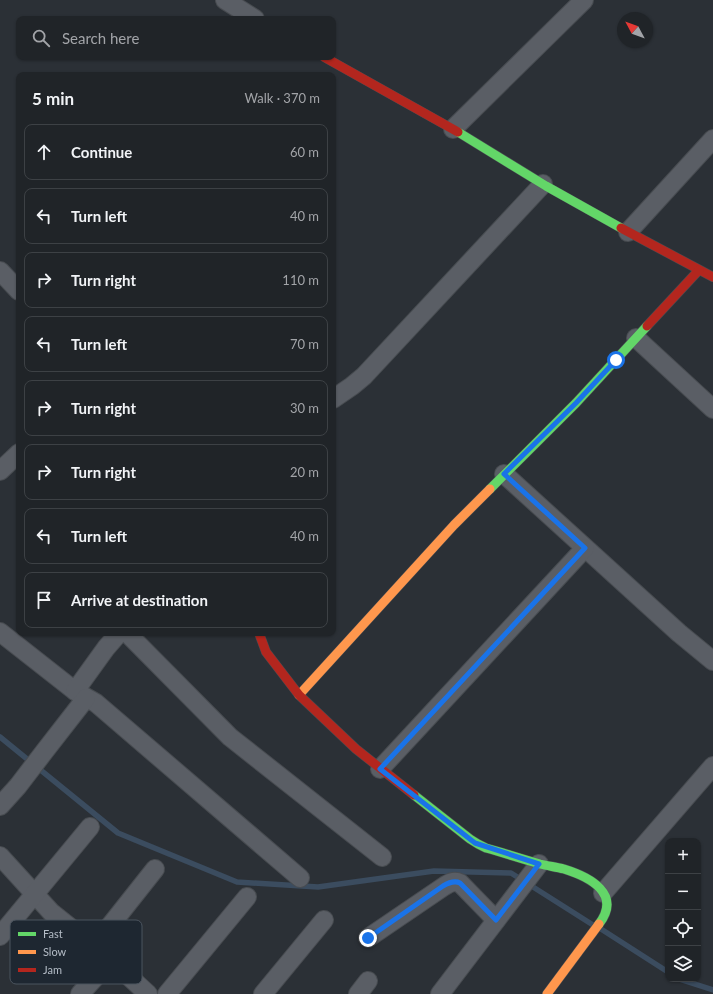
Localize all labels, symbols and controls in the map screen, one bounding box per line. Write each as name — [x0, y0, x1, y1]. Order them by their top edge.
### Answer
north arrow — [617, 12, 653, 48]
search box — [16, 16, 336, 60]
icon: search — [30, 27, 52, 49]
text: Search here — [62, 29, 139, 47]
text: 5 min — [32, 88, 74, 109]
text: Walk · 370 m — [244, 90, 320, 106]
icon: ahead — [33, 141, 55, 163]
text: Continue — [71, 143, 132, 161]
text: 60 m — [290, 144, 319, 160]
icon: left — [33, 205, 55, 227]
text: Turn left — [71, 207, 127, 225]
text: 40 m — [290, 208, 319, 224]
icon: right — [33, 269, 55, 291]
text: Turn right — [71, 271, 136, 289]
text: 110 m — [282, 272, 319, 288]
icon: left — [33, 333, 55, 355]
text: Turn left — [71, 335, 127, 353]
text: 70 m — [290, 336, 319, 352]
route start — [607, 351, 625, 369]
icon: right — [33, 397, 55, 419]
text: Turn right — [71, 399, 136, 417]
text: 30 m — [290, 400, 319, 416]
icon: right — [33, 461, 55, 483]
text: Turn right — [71, 463, 136, 481]
text: 20 m — [290, 464, 319, 480]
icon: left — [33, 525, 55, 547]
text: Turn left — [71, 527, 127, 545]
text: 40 m — [290, 528, 319, 544]
icon: arrive — [33, 589, 55, 611]
text: Arrive at destination — [71, 591, 208, 609]
map controls — [665, 838, 701, 982]
button: + — [665, 838, 701, 874]
button: − — [665, 874, 701, 910]
button: locate — [665, 910, 701, 946]
legend — [10, 920, 142, 984]
text: Fast — [43, 927, 63, 940]
route end — [359, 929, 377, 947]
text: Slow — [43, 945, 67, 958]
button: layers — [665, 946, 701, 982]
text: Jam — [43, 963, 62, 976]

